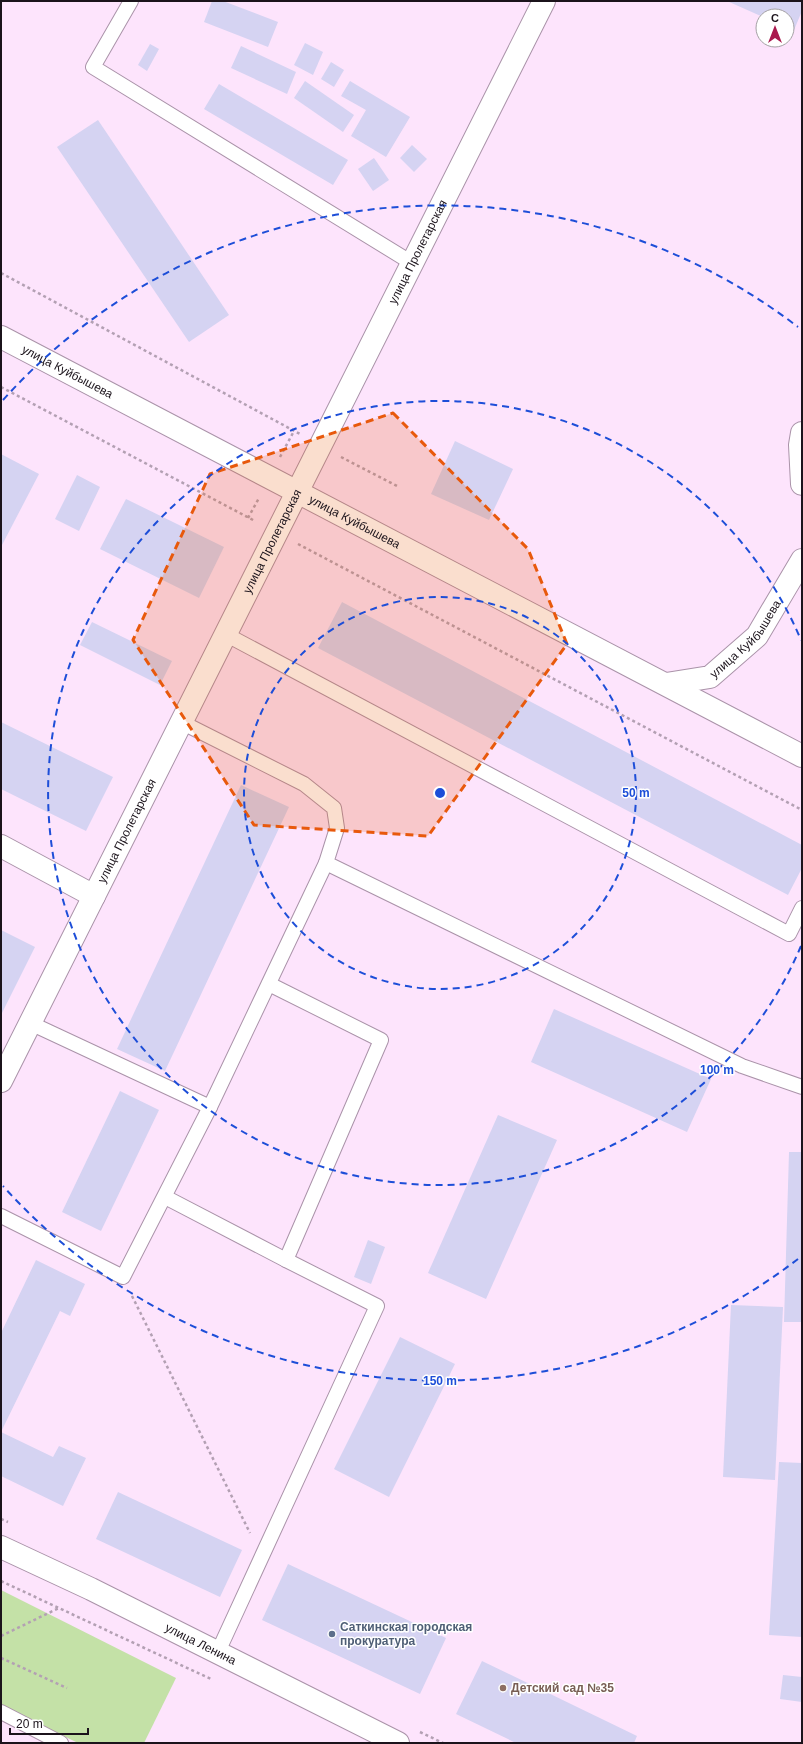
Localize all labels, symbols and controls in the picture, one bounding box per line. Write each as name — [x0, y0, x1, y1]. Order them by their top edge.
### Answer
north arrow — [755, 8, 795, 48]
text: С — [771, 12, 779, 24]
street label: улица Пролетарская — [386, 197, 450, 306]
street label: улица Куйбышева — [20, 342, 116, 401]
street label: улица Пролетарская — [240, 487, 304, 596]
street label: улица Куйбышева — [307, 492, 403, 552]
street label: улица Куйбышева — [707, 597, 784, 681]
street label: улица Пролетарская — [95, 776, 159, 885]
centre of rings — [433, 786, 447, 800]
text: 50 m — [622, 786, 650, 800]
text: 100 m — [700, 1063, 734, 1077]
text: 150 m — [423, 1374, 457, 1388]
street label: улица Ленина — [163, 1620, 239, 1668]
place label: Саткинская городская прокуратура — [340, 1620, 472, 1648]
marker: Саткинская городская прокуратура — [327, 1629, 337, 1639]
place label: Детский сад №35 — [511, 1681, 614, 1695]
marker: Детский сад №35 — [498, 1683, 508, 1693]
scale bar — [10, 1710, 88, 1736]
text: 20 m — [16, 1717, 43, 1731]

